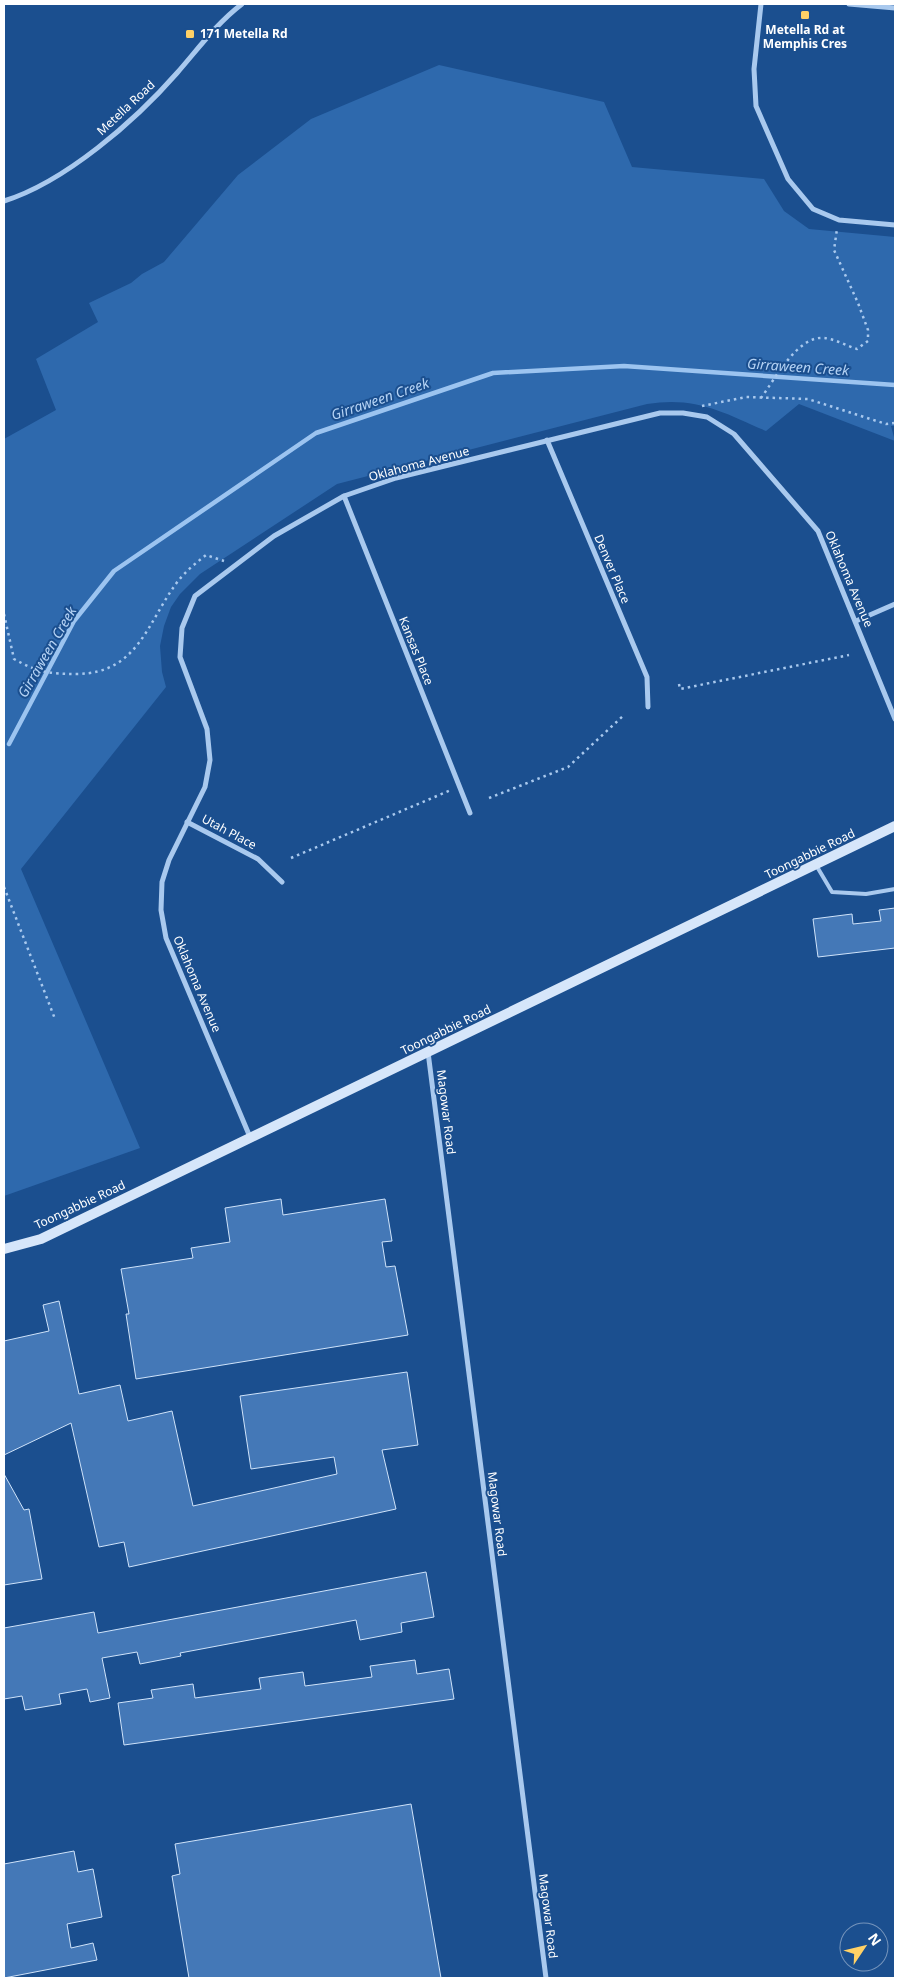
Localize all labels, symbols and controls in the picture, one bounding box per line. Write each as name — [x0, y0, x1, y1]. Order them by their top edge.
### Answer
marker: Metella Rd at Memphis Cres — [799, 9, 811, 21]
place label: Metella Rd at Memphis Cres — [763, 21, 847, 52]
place label: 171 Metella Rd — [200, 25, 287, 42]
marker: 171 Metella Rd — [184, 28, 196, 40]
street label: Metella Road — [93, 76, 158, 139]
water label: Girraween Creek — [746, 353, 851, 380]
water label: Girraween Creek — [328, 373, 432, 424]
street label: Oklahoma Avenue — [367, 442, 471, 485]
street label: Oklahoma Avenue — [821, 528, 878, 630]
street label: Denver Place — [590, 532, 635, 606]
water label: Girraween Creek — [13, 602, 81, 701]
street label: Kansas Place — [395, 614, 438, 688]
street label: Utah Place — [199, 810, 260, 853]
street label: Toongabbie Road — [762, 824, 858, 883]
street label: Oklahoma Avenue — [169, 933, 226, 1035]
street label: Toongabbie Road — [398, 1000, 494, 1059]
street label: Magowar Road — [433, 1069, 460, 1155]
street label: Toongabbie Road — [32, 1176, 128, 1233]
street label: Magowar Road — [484, 1471, 511, 1557]
street label: Magowar Road — [535, 1873, 562, 1959]
north arrow — [839, 1922, 889, 1972]
text: N — [864, 1929, 886, 1949]

